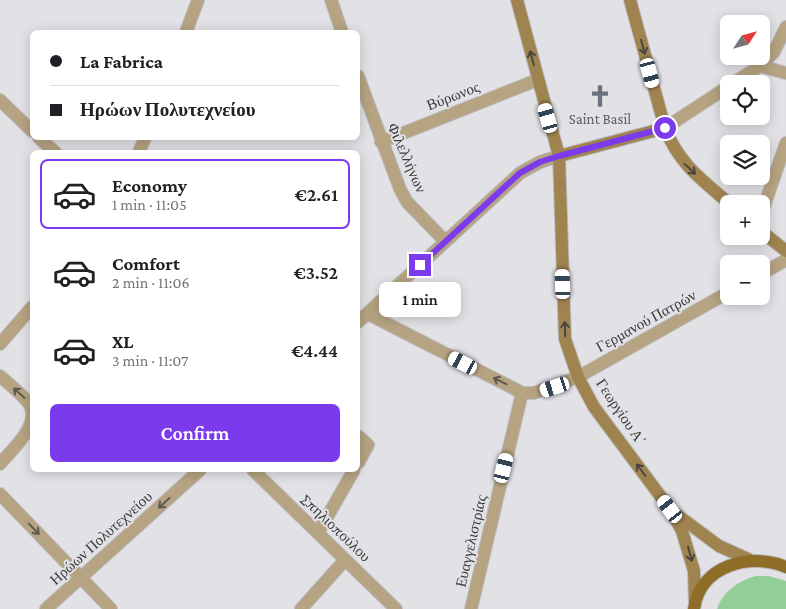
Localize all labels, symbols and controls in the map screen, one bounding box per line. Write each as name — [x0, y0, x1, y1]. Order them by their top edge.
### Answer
north arrow — [720, 15, 770, 65]
map controls — [720, 15, 770, 305]
one-way arrow — [638, 39, 648, 55]
text: La Fabrica — [80, 51, 163, 72]
one-way arrow — [527, 51, 536, 67]
car — [638, 57, 661, 89]
button: locate — [720, 75, 770, 125]
street label: Βύρωνος — [424, 79, 482, 113]
church icon: Saint Basil — [587, 83, 613, 109]
text: Ηρώων Πολυτεχνείου — [80, 99, 256, 120]
car — [536, 102, 559, 134]
place label: Saint Basil — [569, 111, 631, 127]
route start — [654, 117, 676, 139]
street label: Φιλελλήνων — [385, 121, 429, 195]
button: layers — [720, 135, 770, 185]
one-way arrow — [684, 163, 696, 175]
icon: car — [52, 172, 97, 217]
text: Economy — [112, 175, 187, 196]
text: €2.61 — [295, 184, 338, 205]
button: + — [720, 195, 770, 245]
text: 1 min · 11:05 — [112, 196, 187, 213]
icon: car — [52, 250, 97, 295]
text: Comfort — [112, 253, 180, 274]
route end — [409, 254, 431, 276]
button: − — [720, 255, 770, 305]
text: €3.52 — [293, 262, 338, 283]
car — [554, 269, 571, 299]
text: 2 min · 11:06 — [112, 274, 190, 291]
callout: 1 min — [379, 282, 461, 318]
street label: Γερμανού Πατρών — [593, 287, 699, 356]
text: 1 min — [402, 291, 438, 308]
one-way arrow — [560, 322, 570, 338]
icon: car — [52, 328, 97, 373]
text: XL — [112, 331, 134, 352]
text: €4.44 — [291, 340, 338, 361]
car — [446, 350, 479, 376]
text: 3 min · 11:07 — [112, 352, 188, 369]
car — [538, 375, 571, 399]
one-way arrow — [493, 376, 508, 385]
street label: Γεωργίου Α΄ — [593, 376, 649, 448]
one-way arrow — [12, 388, 25, 399]
button: Confirm — [50, 404, 340, 462]
car — [493, 452, 514, 484]
one-way arrow — [636, 463, 646, 477]
street label: Ηρώων Πολυτεχνείου — [47, 488, 155, 588]
street label: Σπηλιοπούλου — [298, 491, 374, 565]
street label: Ευαγγελιστρίας — [453, 493, 489, 589]
car — [654, 493, 685, 525]
one-way arrow — [157, 497, 170, 509]
one-way arrow — [28, 523, 40, 536]
one-way arrow — [685, 545, 695, 561]

